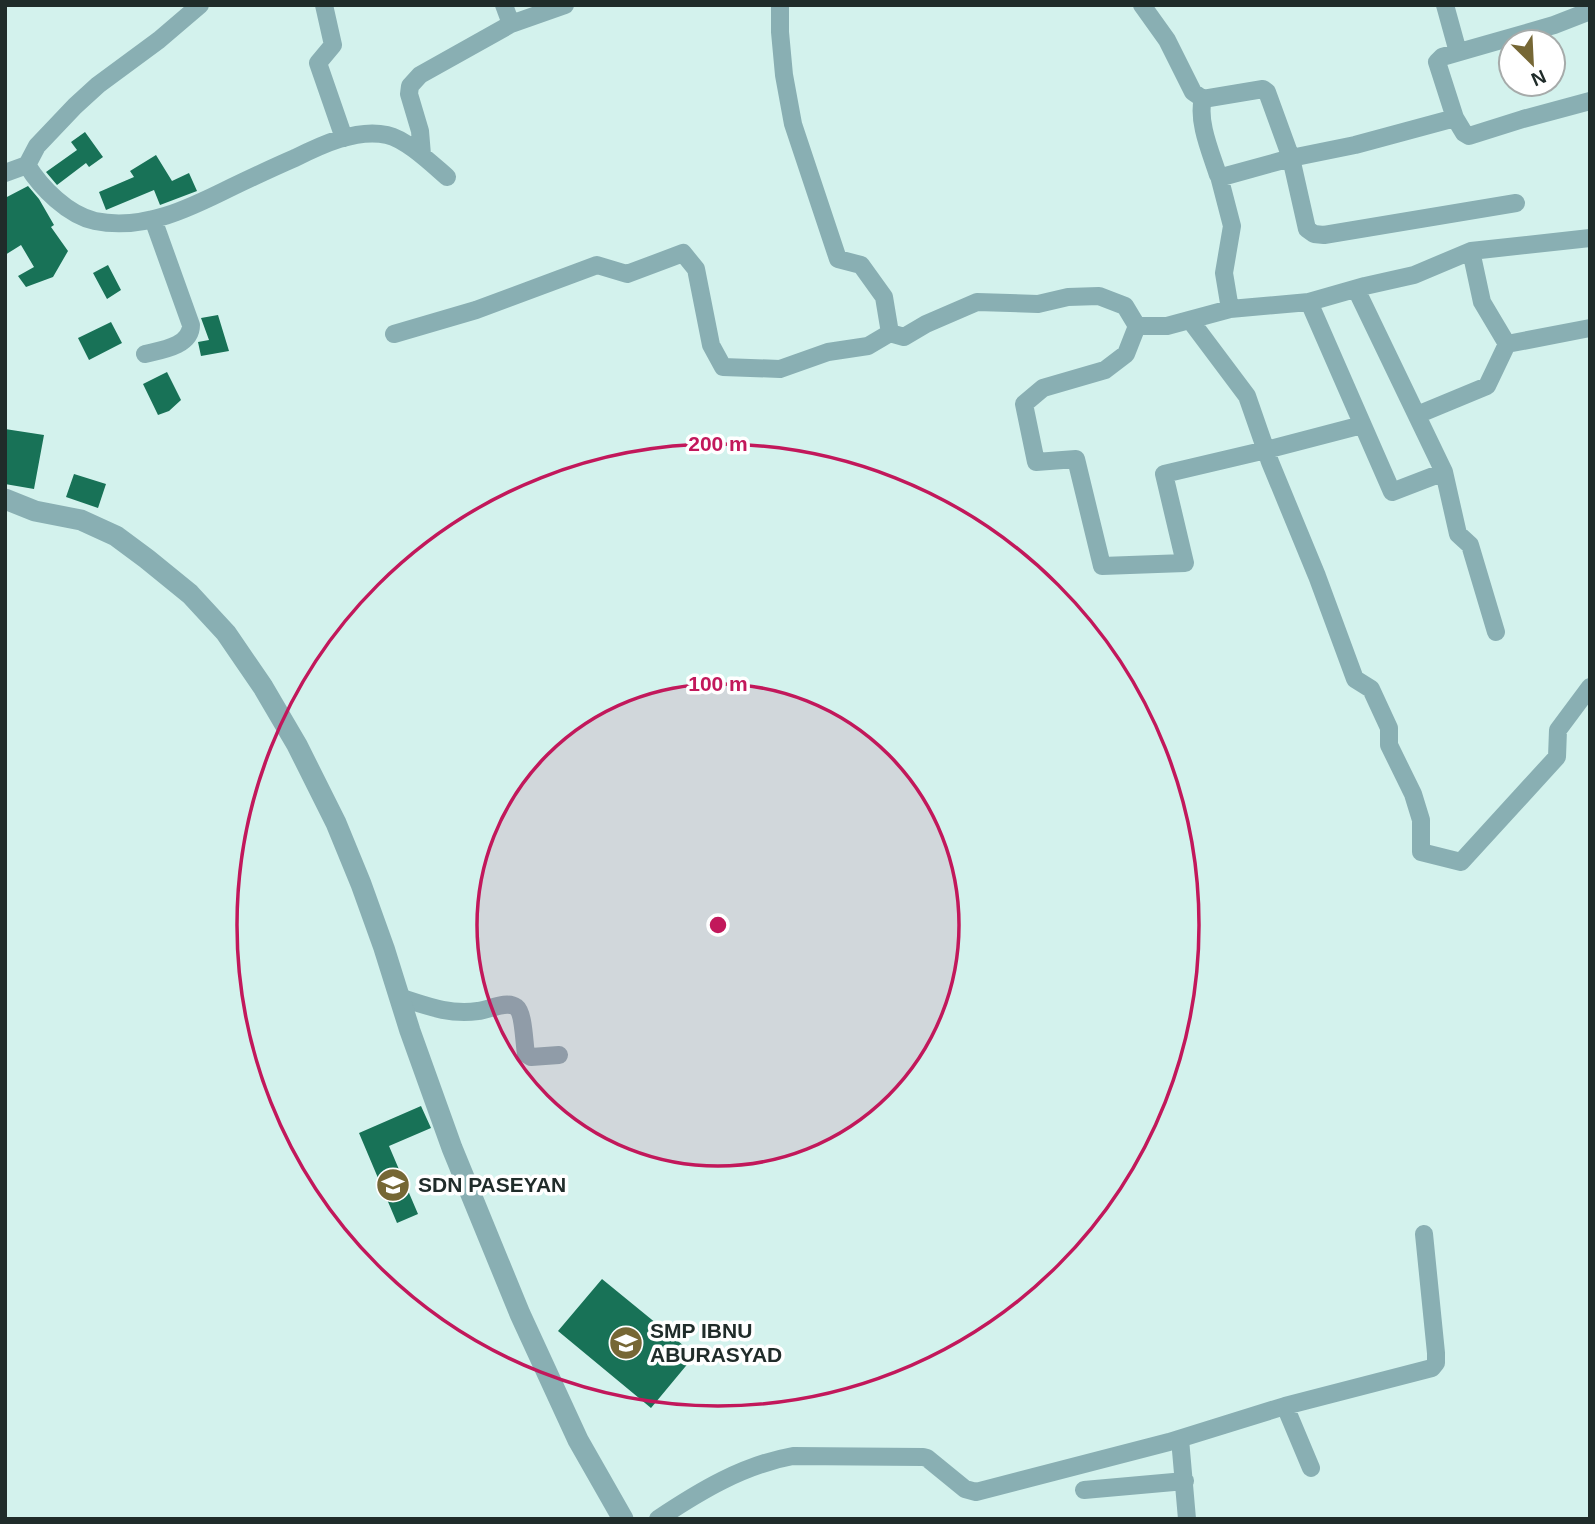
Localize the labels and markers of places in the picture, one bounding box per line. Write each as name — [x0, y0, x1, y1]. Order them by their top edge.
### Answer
centre of rings — [706, 913, 730, 937]
school or university icon: SDN PASEYAN — [374, 1166, 412, 1204]
place label: SDN PASEYAN — [418, 1173, 566, 1196]
place label: SMP IBNU ABURASYAD — [650, 1319, 782, 1366]
school or university icon: SMP IBNU ABURASYAD — [607, 1324, 645, 1362]

